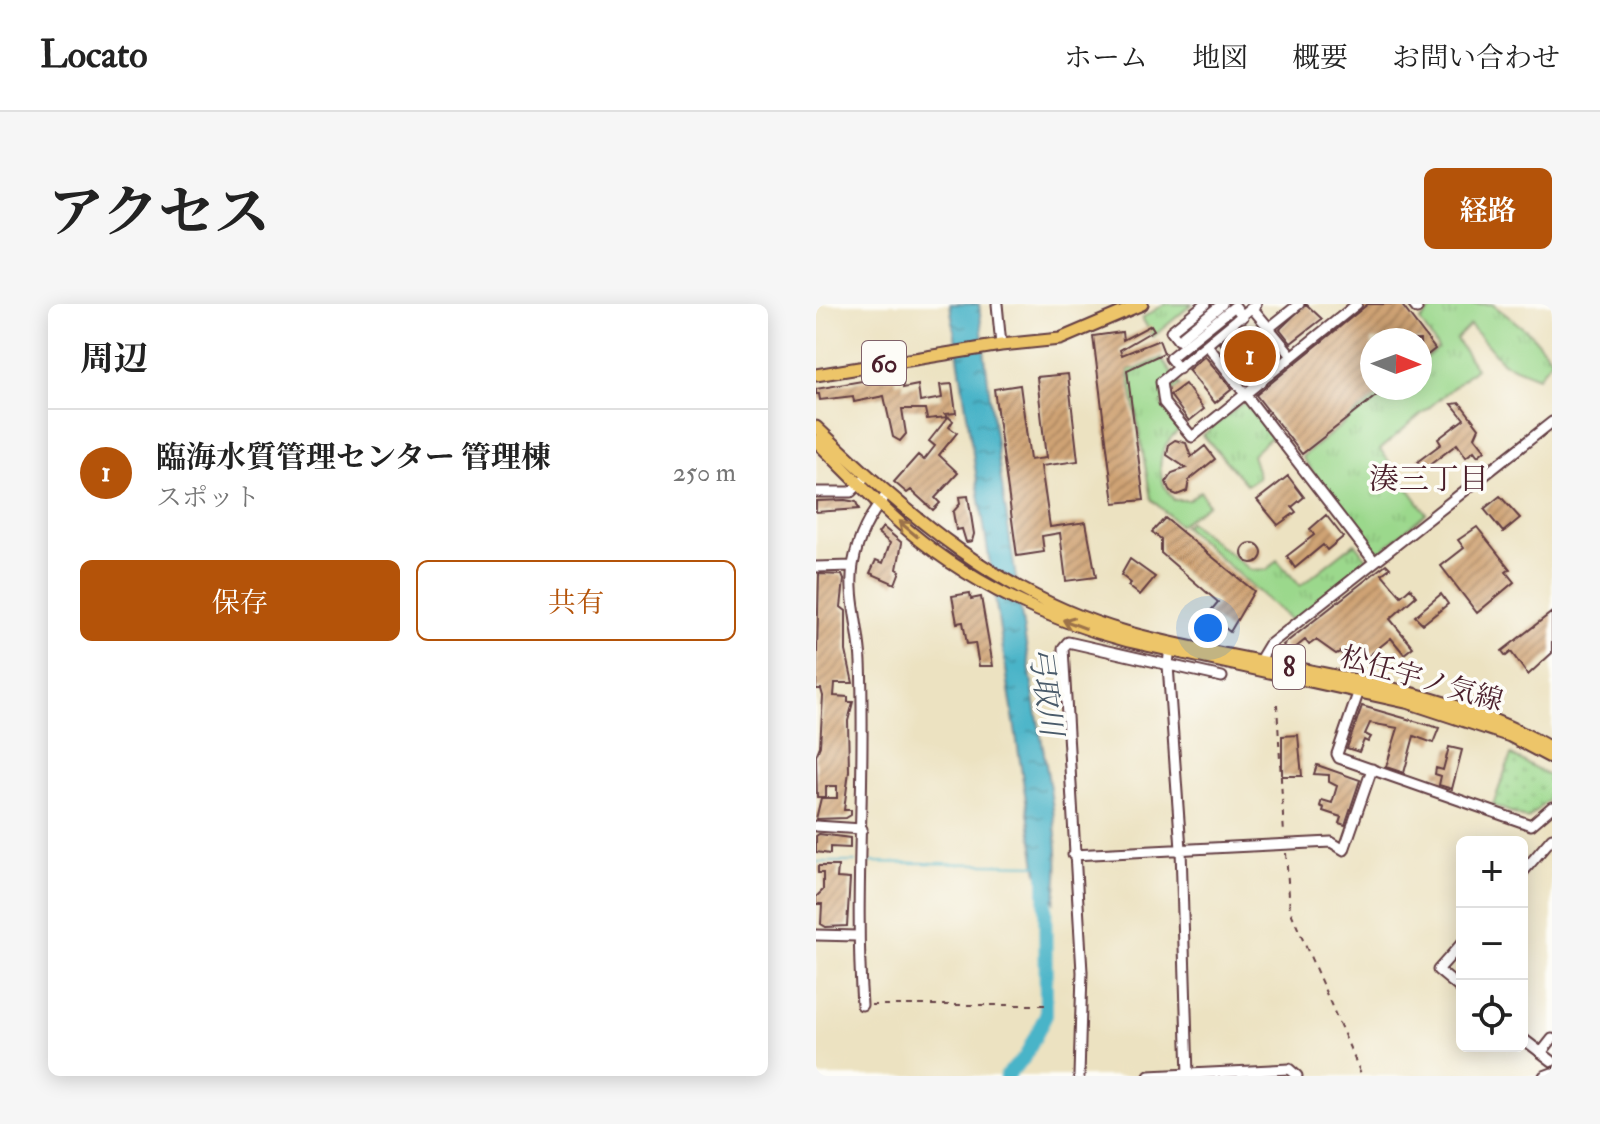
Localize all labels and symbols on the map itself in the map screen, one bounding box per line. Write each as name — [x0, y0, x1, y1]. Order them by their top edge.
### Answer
pin: 1 — [1224, 326, 1276, 386]
north arrow — [1360, 328, 1432, 400]
road number: 60 — [862, 341, 906, 385]
district label: 湊三丁目 — [1369, 461, 1489, 498]
one-way arrow — [898, 520, 919, 538]
your location — [1188, 608, 1228, 648]
one-way arrow — [1062, 616, 1087, 630]
street label: 松任宇ノ気線 — [1336, 639, 1507, 719]
water label: 弓取川 — [1021, 644, 1071, 741]
road number: 8 — [1273, 645, 1305, 689]

